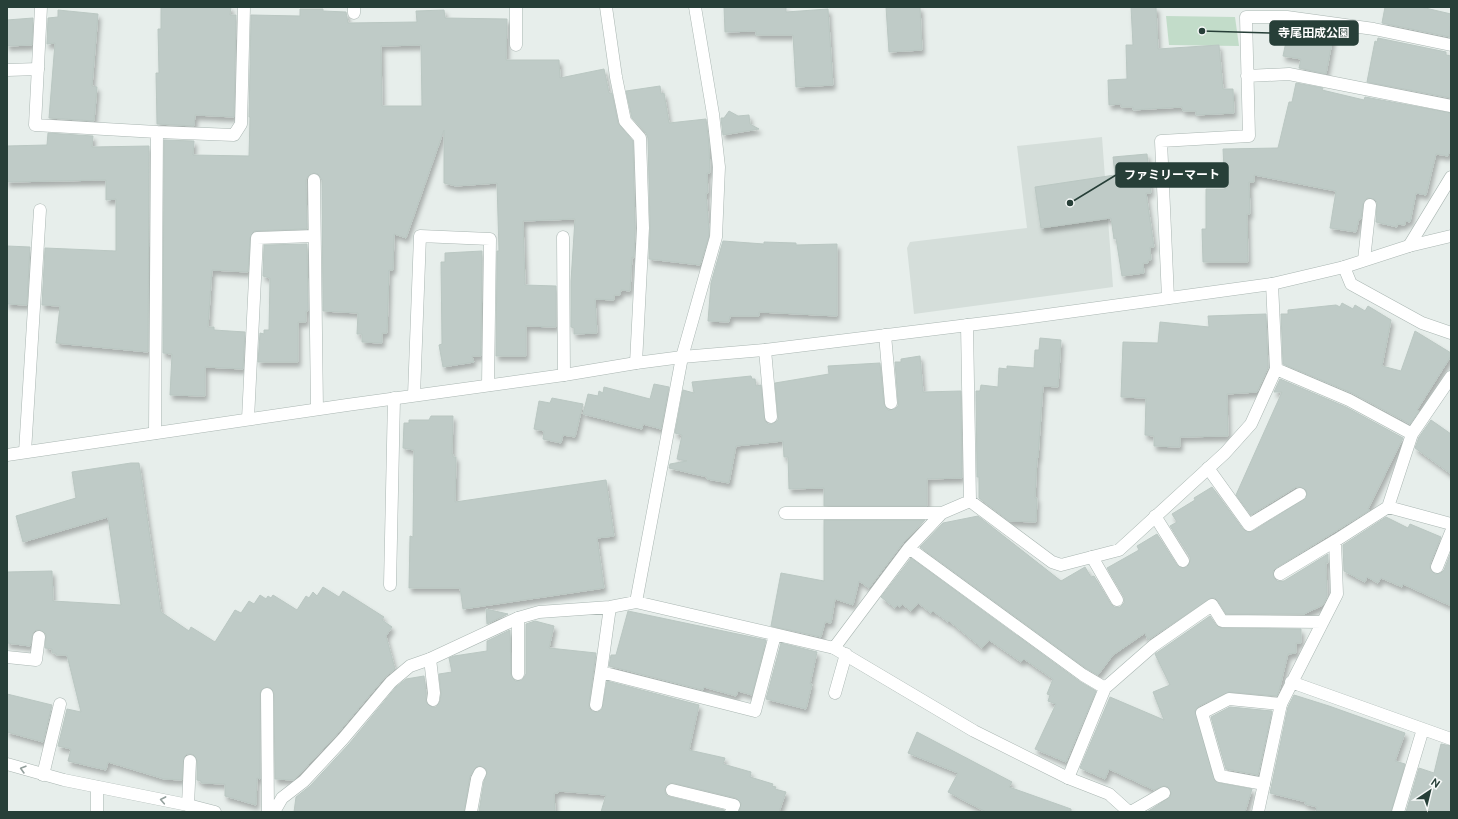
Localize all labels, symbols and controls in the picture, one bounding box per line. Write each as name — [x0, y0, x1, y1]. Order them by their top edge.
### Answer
callout: 寺尾田成公園 — [1270, 21, 1358, 45]
text: 寺尾田成公園 — [1278, 26, 1350, 39]
callout: ファミリーマート — [1116, 163, 1228, 187]
text: ファミリーマート — [1124, 168, 1220, 181]
one-way arrow — [19, 765, 26, 773]
north arrow — [1410, 771, 1450, 811]
text: N — [1429, 776, 1443, 790]
one-way arrow — [160, 796, 166, 804]

